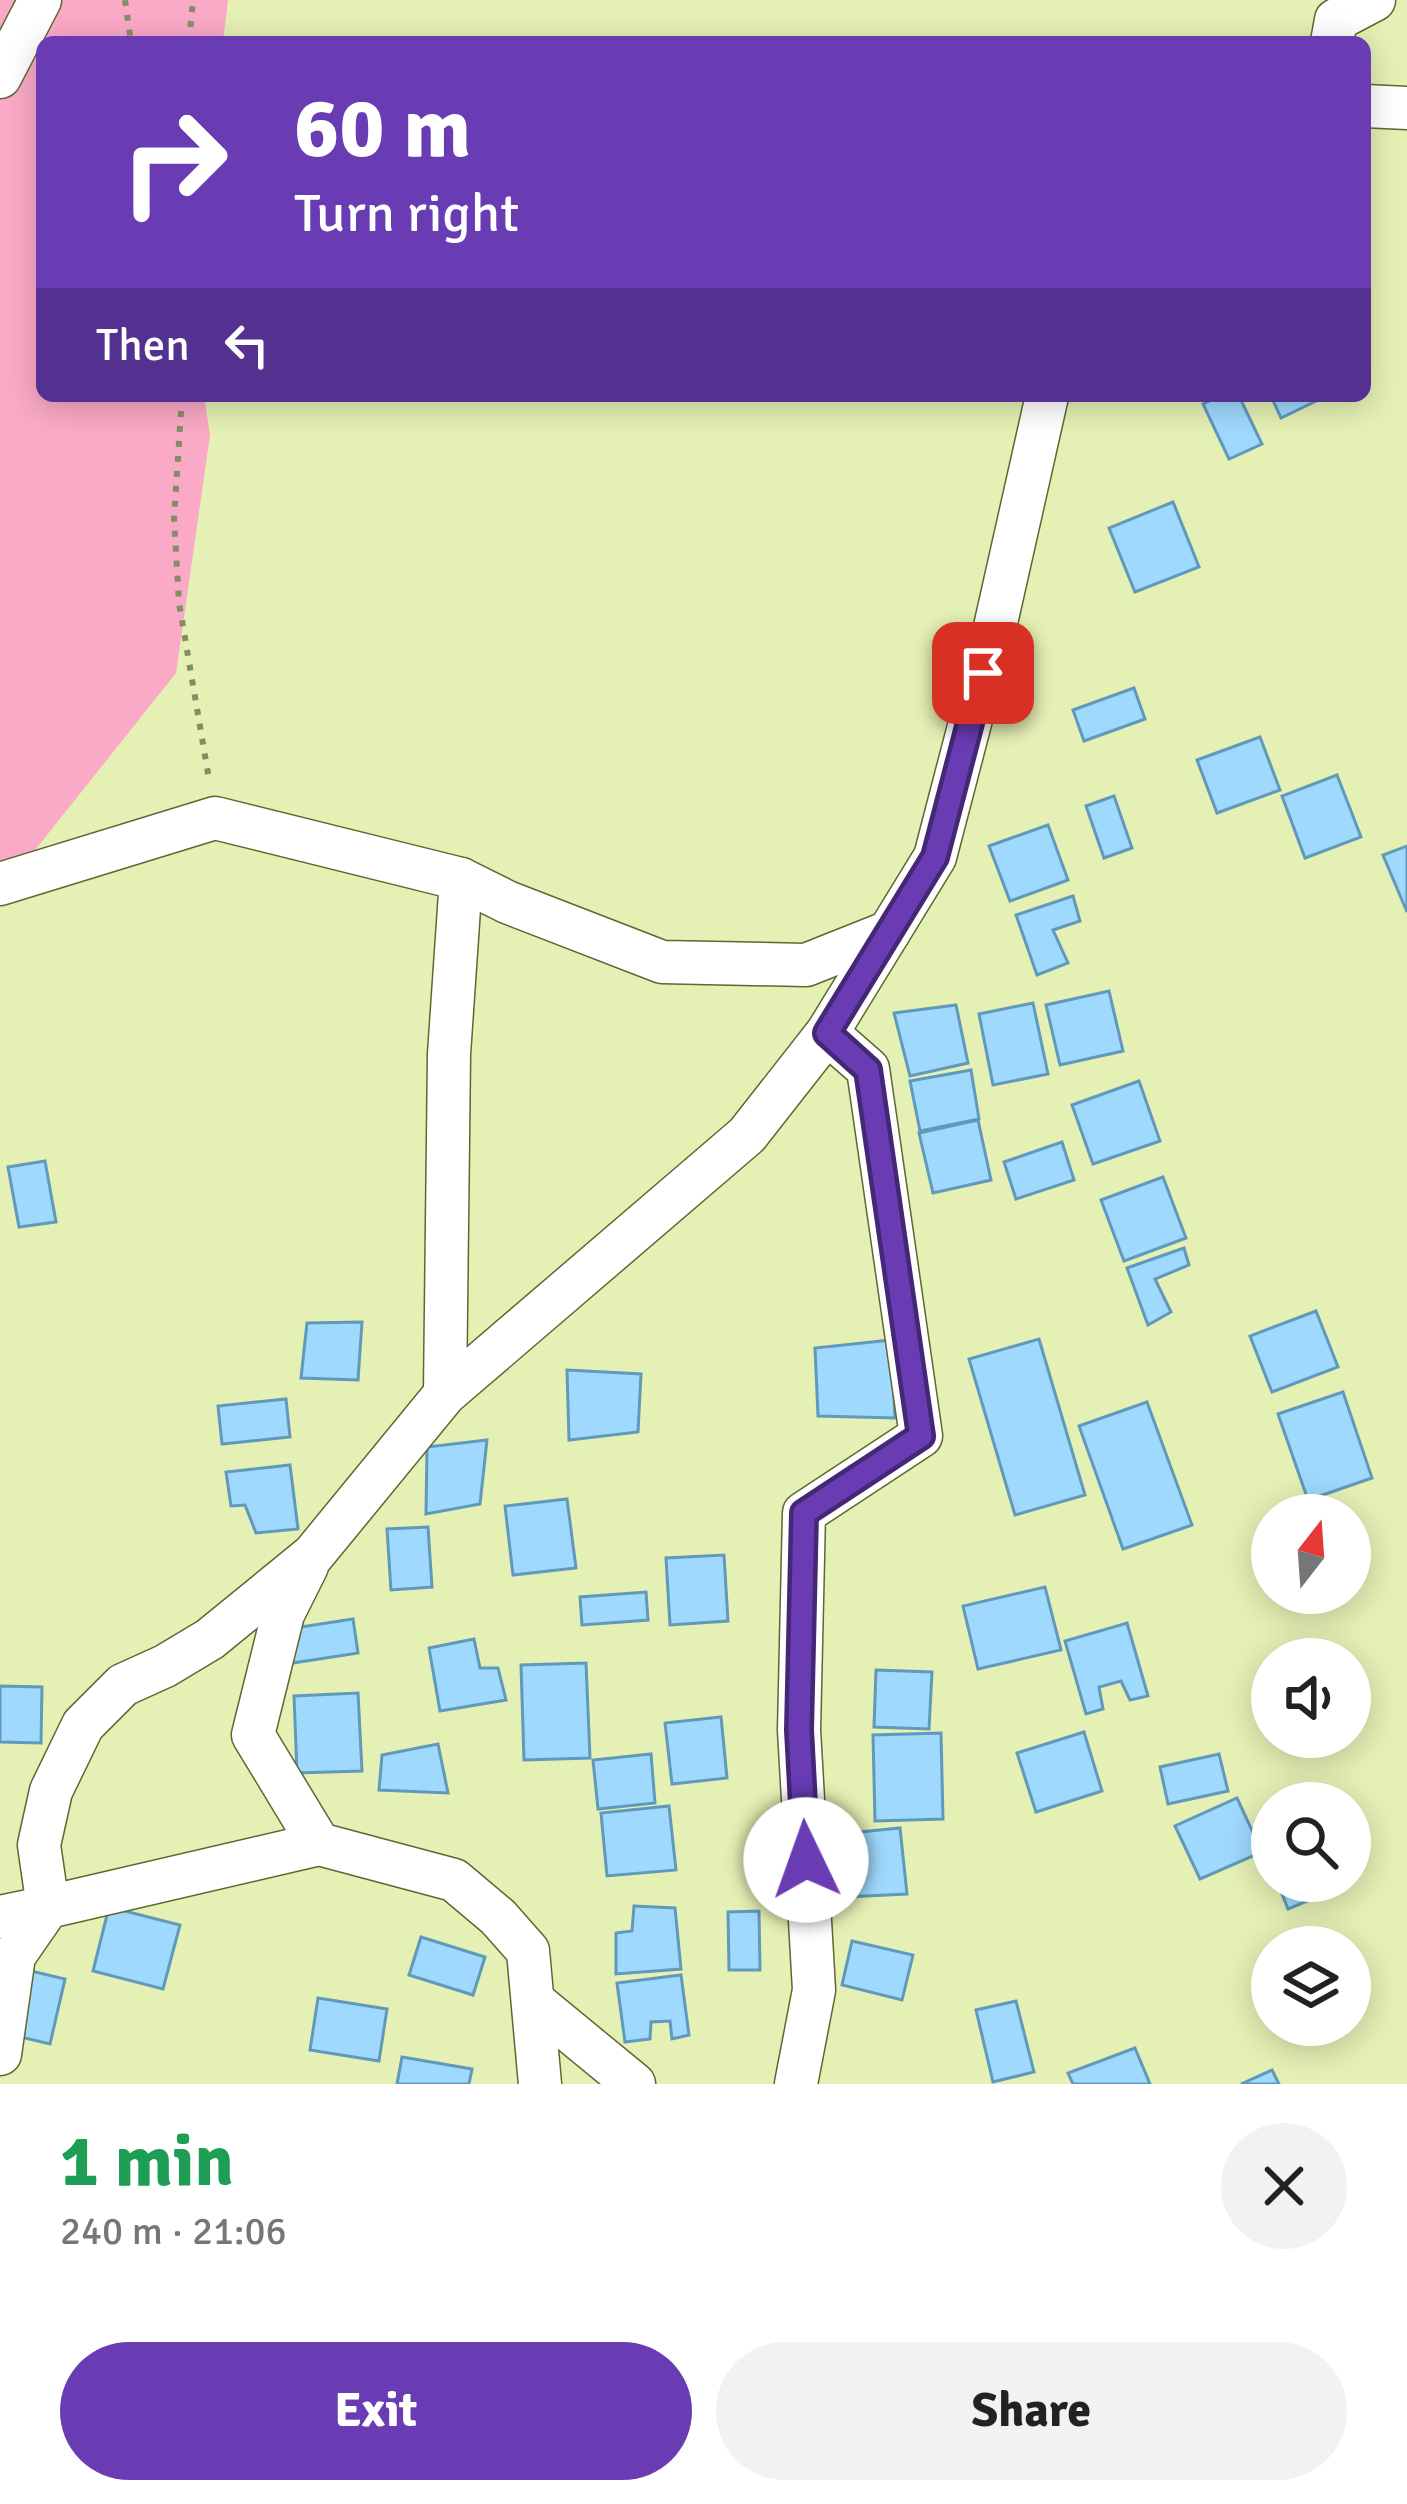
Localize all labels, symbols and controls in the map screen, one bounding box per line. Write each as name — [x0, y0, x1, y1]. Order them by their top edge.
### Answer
text: 60 m — [294, 77, 471, 181]
icon: right — [96, 84, 252, 240]
text: Turn right — [294, 180, 519, 247]
icon: left — [214, 312, 280, 378]
text: Then — [96, 318, 190, 373]
pin — [932, 622, 1034, 724]
icon: arrive — [950, 640, 1016, 706]
north arrow — [1251, 1494, 1371, 1614]
map controls — [1251, 1494, 1371, 2046]
button: sound — [1251, 1638, 1371, 1758]
button: search — [1251, 1782, 1371, 1902]
position arrow — [743, 1797, 869, 1923]
button: layers — [1251, 1926, 1371, 2046]
text: 1 min — [60, 2117, 234, 2206]
button: close — [1221, 2123, 1347, 2249]
text: 240 m · 21:06 — [60, 2207, 287, 2255]
button: Exit — [60, 2342, 692, 2480]
button: Share — [716, 2342, 1347, 2480]

